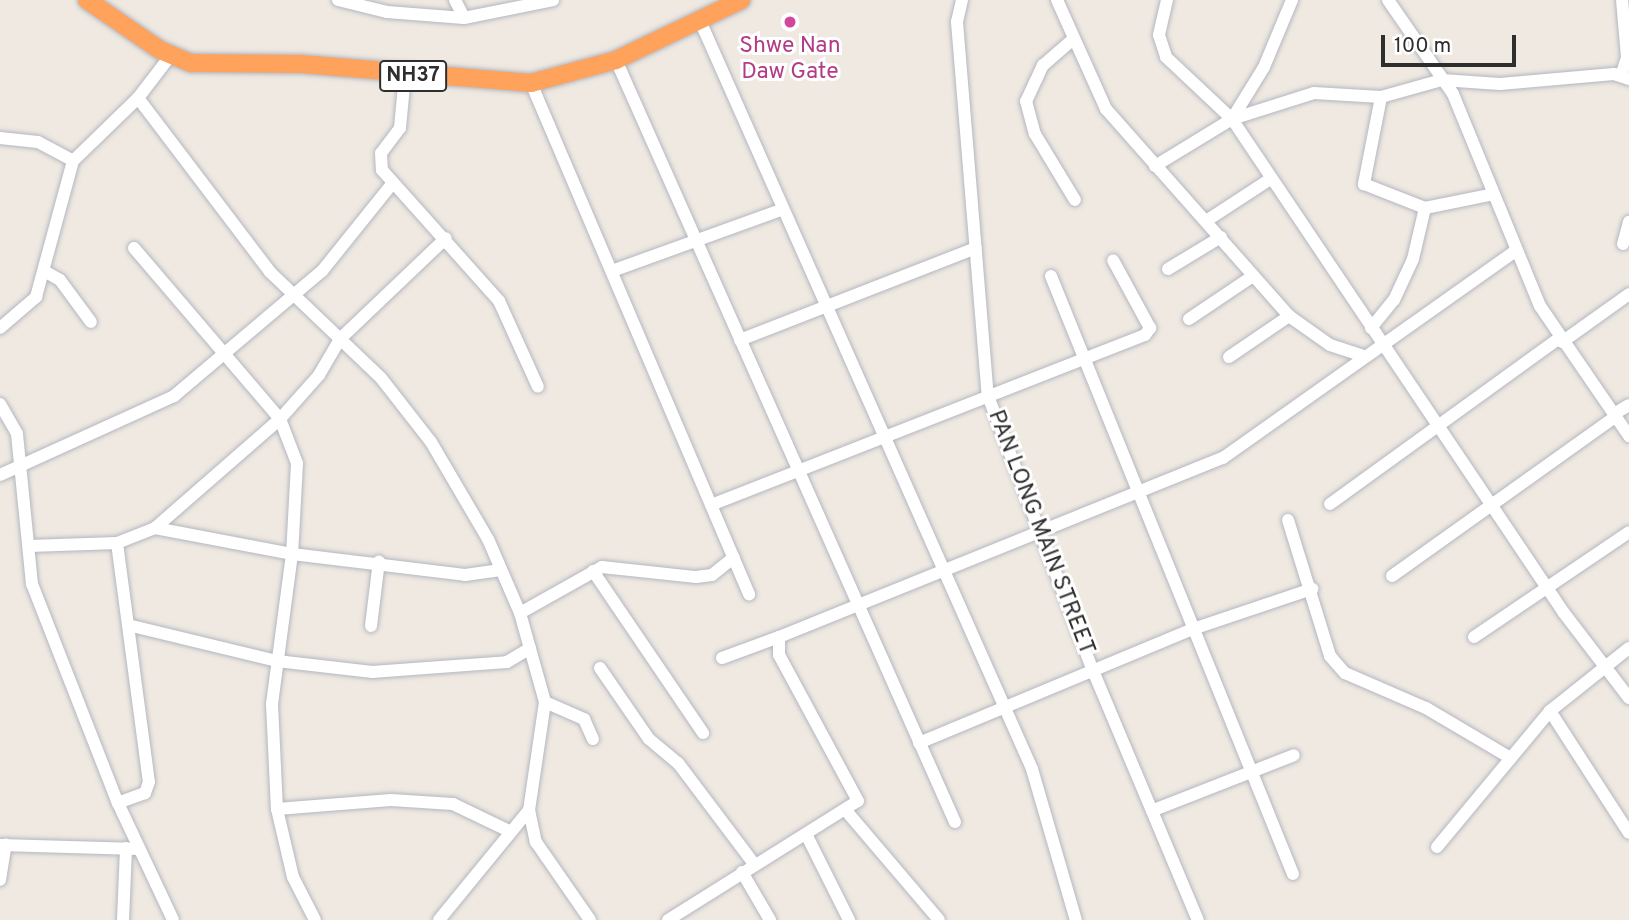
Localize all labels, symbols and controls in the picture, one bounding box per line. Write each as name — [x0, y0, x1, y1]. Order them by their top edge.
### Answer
marker: Shwe Nan Daw Gate — [782, 14, 798, 30]
scale bar — [1384, 21, 1519, 65]
place label: Shwe Nan Daw Gate — [739, 33, 841, 87]
text: 100 m — [1394, 33, 1451, 60]
road number: NH37 — [378, 58, 448, 94]
street label: PAN LONG MAIN STREET — [981, 407, 1099, 659]

